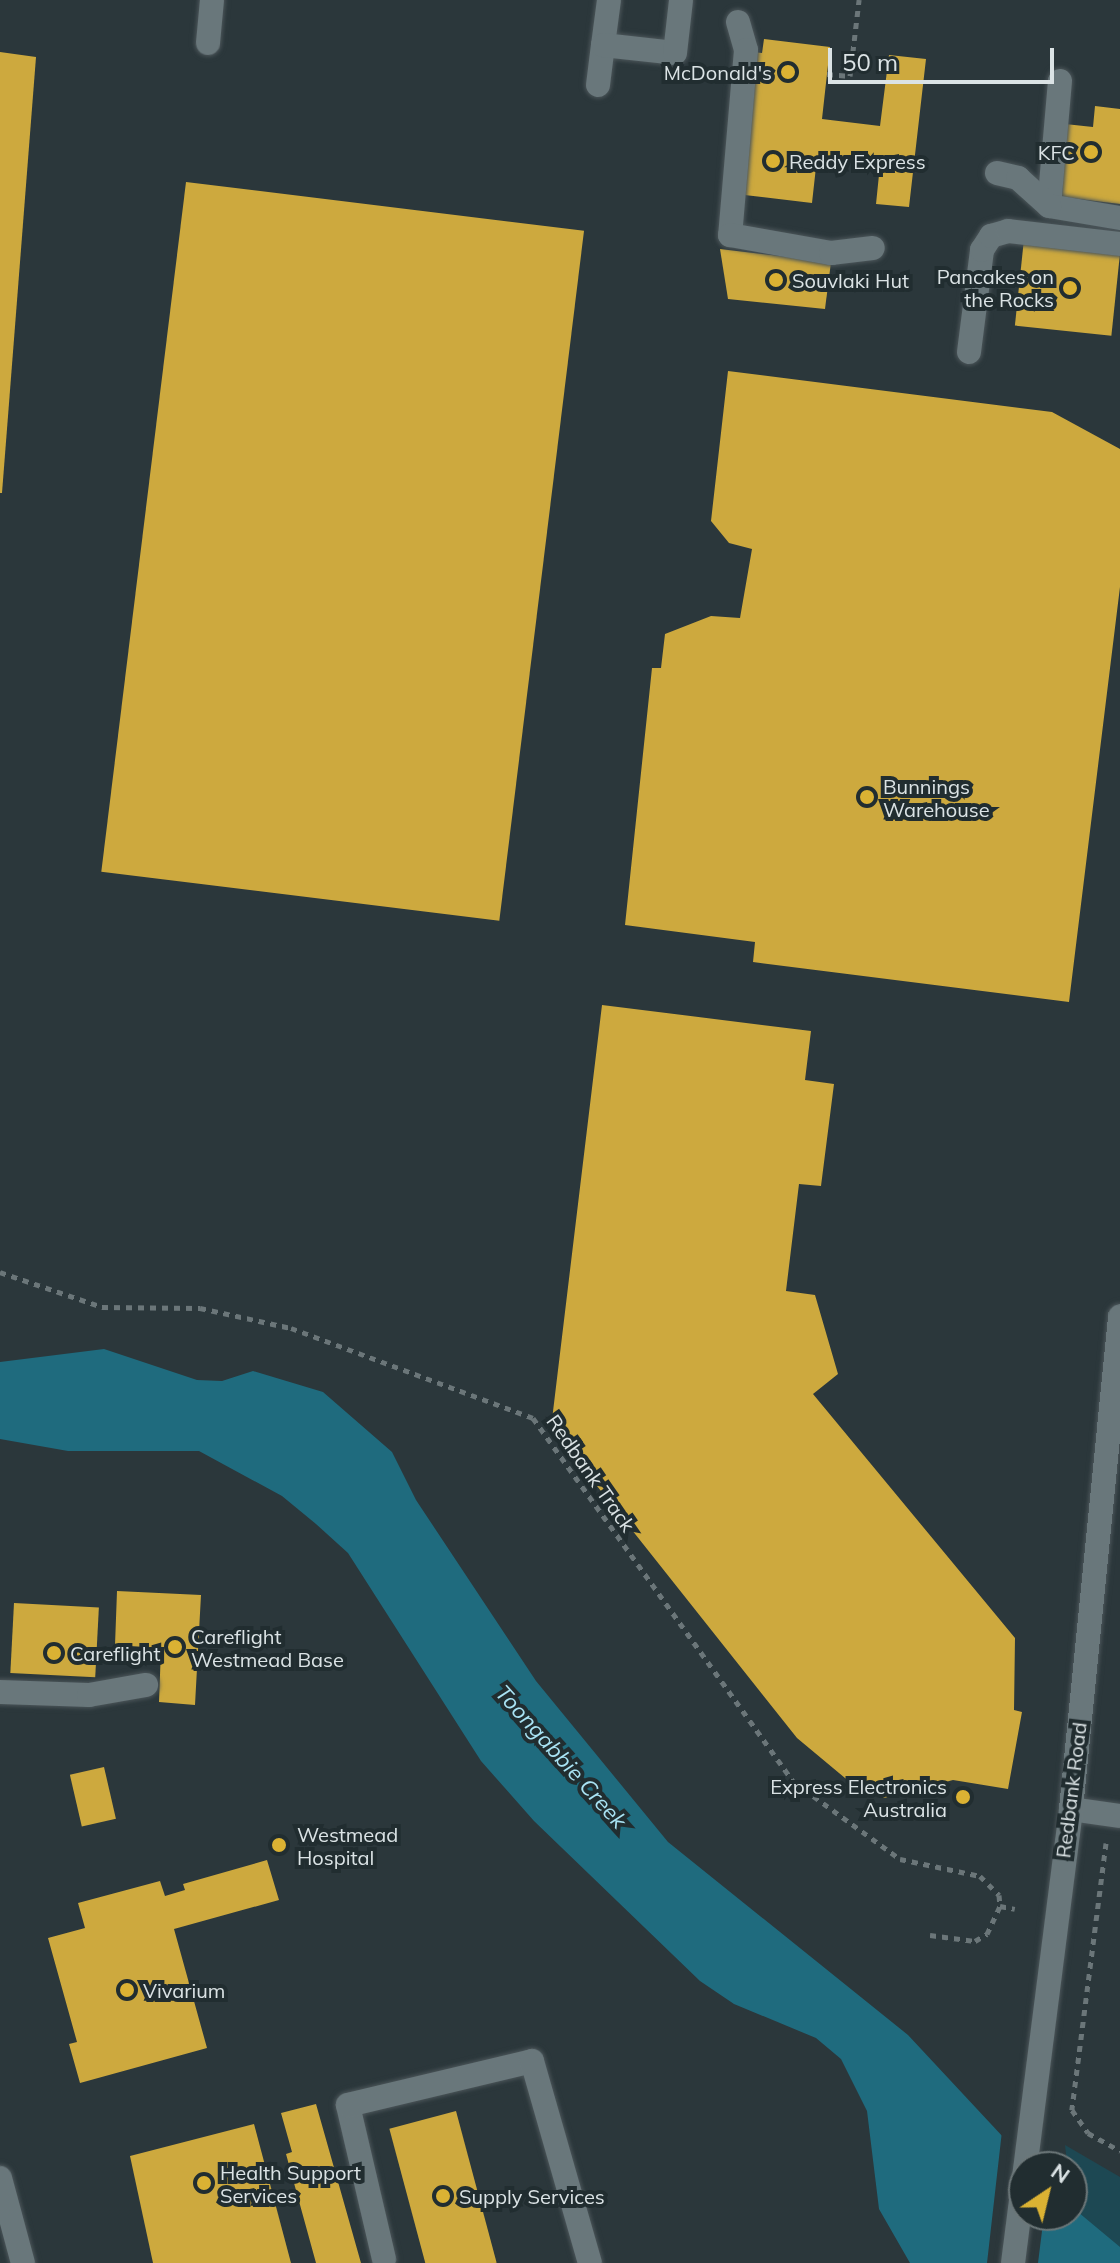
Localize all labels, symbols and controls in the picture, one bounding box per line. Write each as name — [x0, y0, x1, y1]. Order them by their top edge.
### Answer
scale bar — [832, 32, 1058, 82]
text: 50 m — [842, 47, 898, 77]
place label: McDonald's — [664, 60, 772, 84]
marker: McDonald's — [779, 63, 797, 81]
place label: KFC — [1038, 140, 1075, 164]
marker: KFC — [1082, 143, 1100, 161]
place label: Reddy Express — [789, 149, 926, 173]
marker: Reddy Express — [764, 152, 782, 170]
place label: Pancakes on the Rocks — [937, 264, 1054, 311]
place label: Souvlaki Hut — [792, 268, 909, 292]
marker: Souvlaki Hut — [767, 271, 785, 289]
marker: Pancakes on the Rocks — [1061, 279, 1079, 297]
place label: Bunnings Warehouse — [883, 774, 990, 821]
marker: Bunnings Warehouse — [858, 788, 876, 806]
street label: Redbank Track — [542, 1410, 640, 1536]
place label: Careflight Westmead Base — [191, 1624, 344, 1671]
marker: Careflight Westmead Base — [166, 1638, 184, 1656]
place label: Careflight — [70, 1641, 160, 1665]
marker: Careflight — [45, 1644, 63, 1662]
water label: Toongabbie Creek — [490, 1680, 632, 1834]
street label: Redbank Road — [1051, 1721, 1091, 1859]
place label: Express Electronics Australia — [770, 1774, 947, 1821]
marker: Express Electronics Australia — [954, 1788, 972, 1806]
place label: Westmead Hospital — [297, 1822, 398, 1869]
marker: Westmead Hospital — [268, 1834, 290, 1856]
place label: Vivarium — [143, 1978, 225, 2002]
marker: Vivarium — [118, 1981, 136, 1999]
north arrow — [1008, 2151, 1088, 2231]
text: N — [1046, 2157, 1075, 2189]
place label: Health Support Services — [220, 2160, 361, 2207]
marker: Health Support Services — [195, 2174, 213, 2192]
place label: Supply Services — [459, 2184, 605, 2208]
marker: Supply Services — [434, 2187, 452, 2205]

